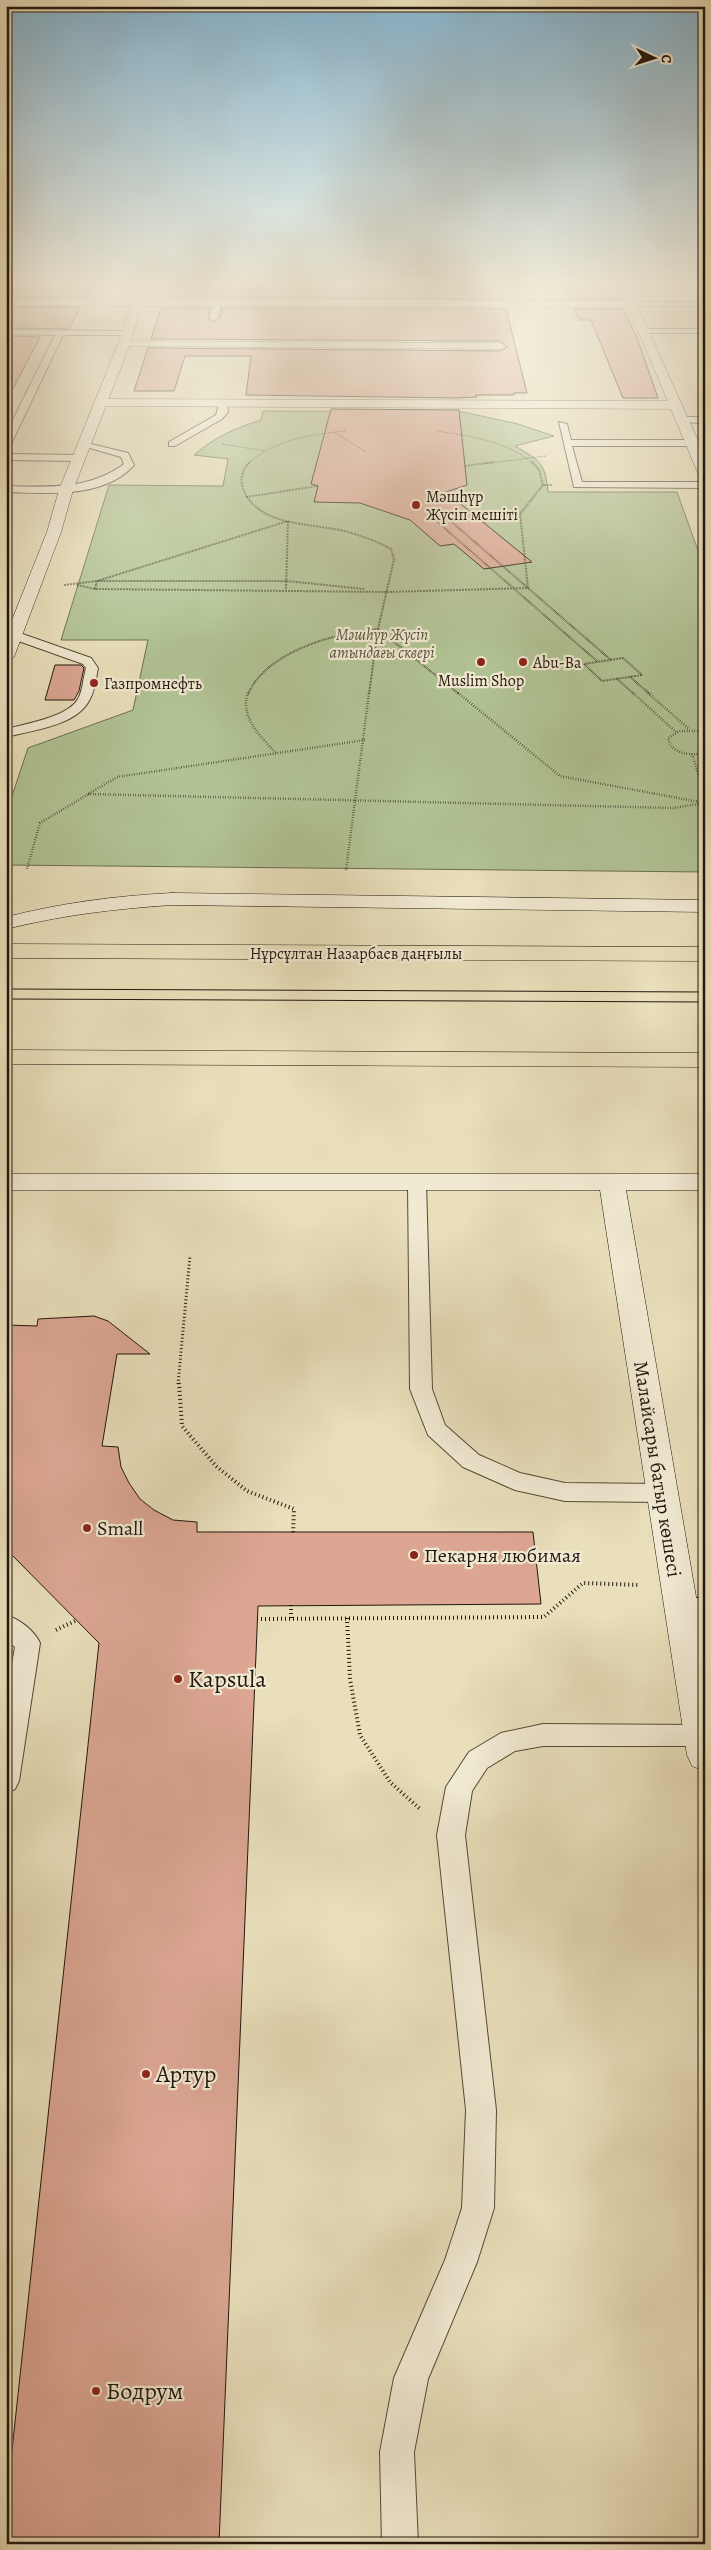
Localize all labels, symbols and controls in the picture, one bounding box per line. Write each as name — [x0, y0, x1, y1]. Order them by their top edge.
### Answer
north arrow — [628, 32, 678, 82]
text: С — [657, 54, 676, 64]
place label: Мәшһүр Жүсіп мешіті — [426, 486, 518, 526]
marker: Мәшһүр Жүсіп мешіті — [410, 499, 422, 511]
park label: Мәшһүр Жүсіп атындағы сквері — [330, 624, 434, 664]
place label: Abu-Ba — [532, 652, 582, 674]
marker: Muslim Shop — [475, 656, 487, 668]
marker: Abu-Ba — [517, 656, 529, 668]
place label: Muslim Shop — [438, 670, 524, 692]
place label: Газпромнефть — [104, 673, 202, 695]
marker: Газпромнефть — [88, 677, 100, 689]
street label: Нұрсұлтан Назарбаев даңғылы — [250, 943, 462, 965]
street label: Малайсары батыр көшесі — [627, 1359, 688, 1579]
place label: Small — [97, 1515, 143, 1542]
marker: Small — [81, 1522, 93, 1534]
place label: Пекарня любимая — [424, 1542, 581, 1569]
marker: Пекарня любимая — [408, 1549, 420, 1561]
place label: Kapsula — [188, 1663, 267, 1695]
marker: Kapsula — [172, 1673, 184, 1685]
place label: Артур — [155, 2058, 216, 2090]
marker: Артур — [140, 2068, 152, 2080]
place label: Бодрум — [106, 2375, 183, 2407]
marker: Бодрум — [90, 2385, 102, 2397]

